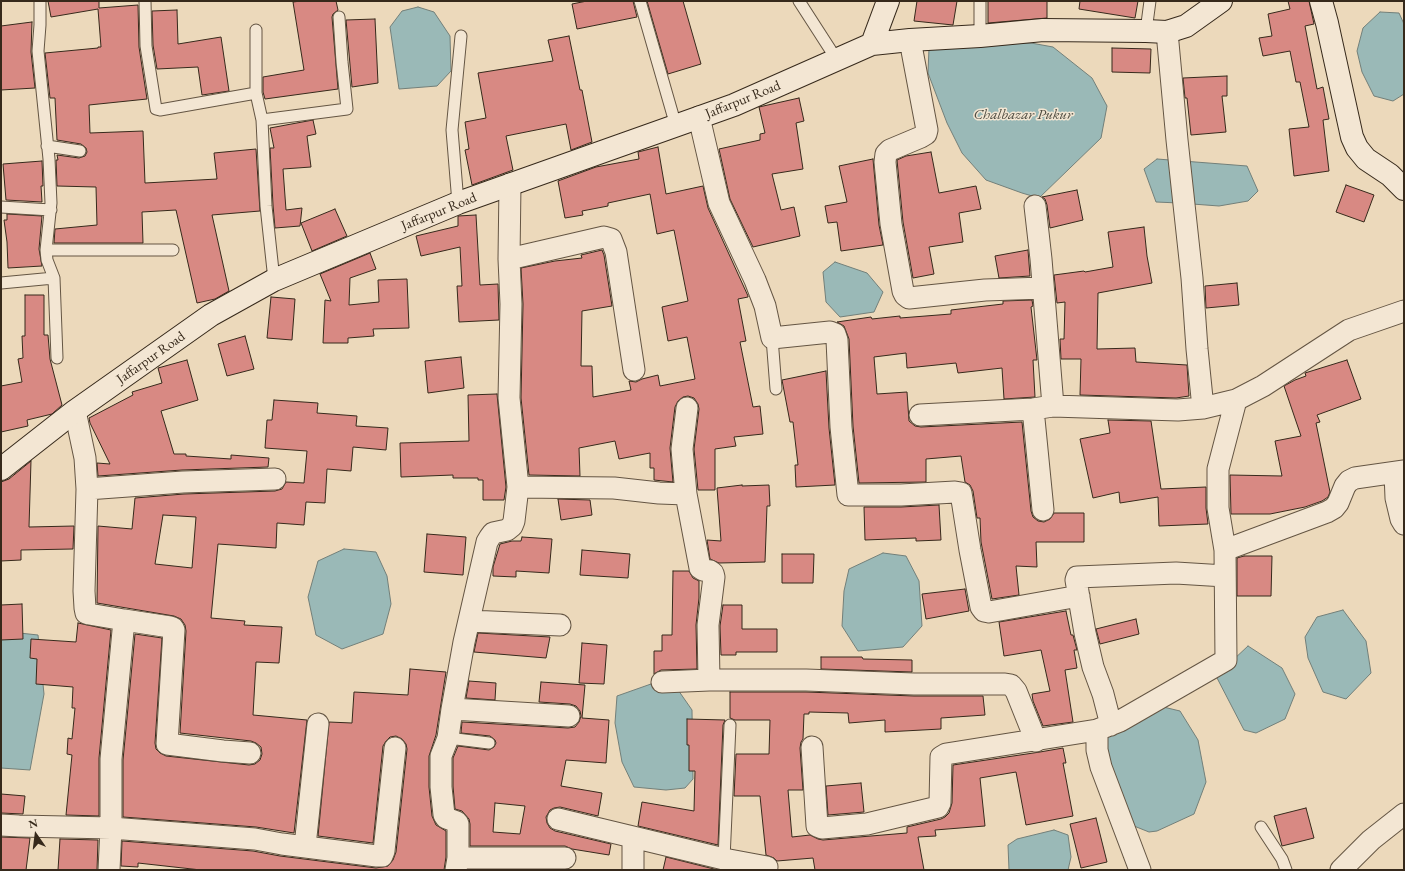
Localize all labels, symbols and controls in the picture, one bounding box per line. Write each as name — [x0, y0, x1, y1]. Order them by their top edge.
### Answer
street label: Jaffarpur Road — [703, 77, 783, 123]
water label: Chalbazar Pukur — [973, 106, 1073, 124]
street label: Jaffarpur Road — [399, 189, 479, 235]
street label: Jaffarpur Road — [114, 328, 188, 388]
north arrow — [16, 815, 56, 855]
text: N — [27, 815, 39, 831]

